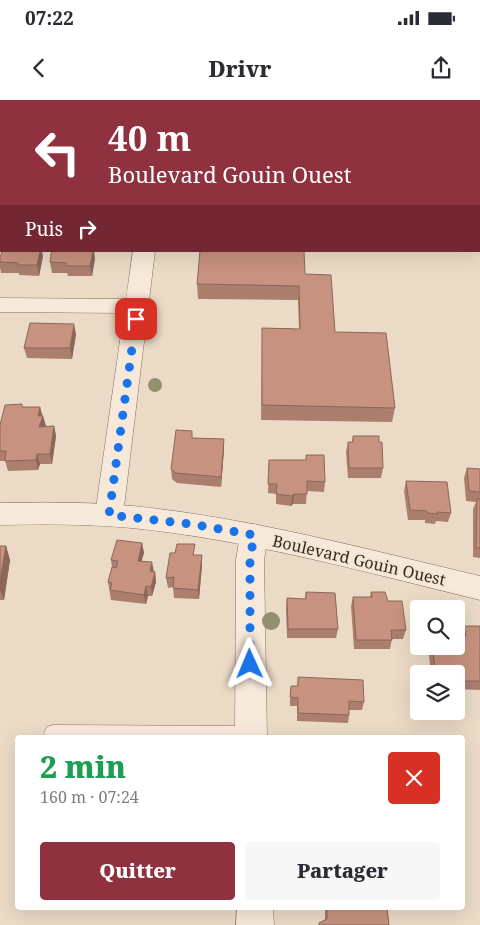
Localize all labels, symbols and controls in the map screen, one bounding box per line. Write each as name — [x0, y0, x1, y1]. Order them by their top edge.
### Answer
text: 07:22 — [25, 5, 74, 31]
text: Drivr — [209, 53, 271, 83]
icon: back — [25, 54, 53, 82]
icon: share — [427, 54, 455, 82]
text: 40 m — [108, 114, 191, 161]
icon: left — [25, 120, 90, 185]
text: Boulevard Gouin Ouest — [108, 159, 351, 189]
icon: right — [73, 215, 101, 243]
text: Puis — [25, 216, 63, 242]
pin — [115, 298, 157, 340]
icon: arrive — [122, 305, 150, 333]
street label: Boulevard Gouin Ouest — [270, 529, 448, 591]
map controls — [410, 600, 465, 720]
button: search — [410, 600, 465, 655]
position arrow — [223, 637, 275, 689]
button: layers — [410, 665, 465, 720]
text: 2 min — [40, 746, 126, 787]
button: close — [388, 752, 440, 804]
text: 160 m · 07:24 — [40, 786, 139, 808]
button: Quitter — [40, 842, 235, 900]
button: Partager — [245, 842, 440, 900]

